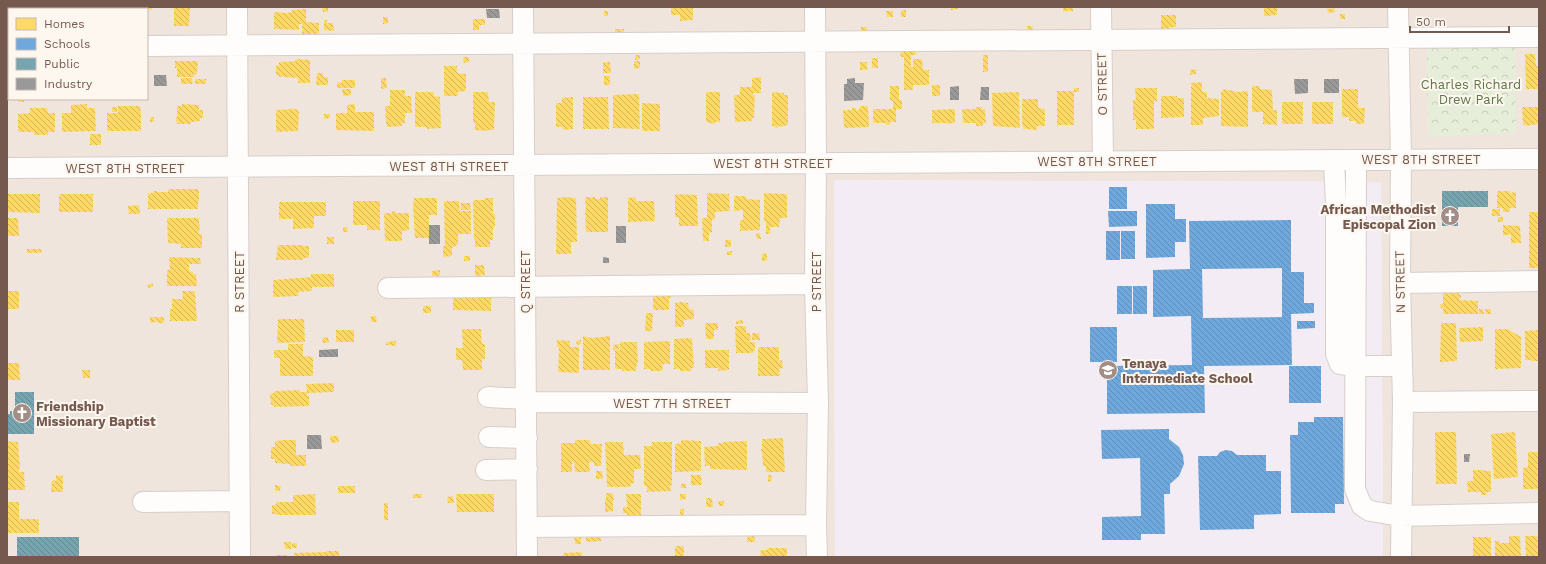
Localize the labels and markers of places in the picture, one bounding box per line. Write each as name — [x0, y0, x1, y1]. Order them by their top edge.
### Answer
place label: African Methodist Episcopal Zion — [1320, 202, 1436, 232]
church icon: African Methodist Episcopal Zion — [1439, 205, 1461, 227]
place label: Tenaya Intermediate School — [1122, 356, 1253, 386]
school or university icon: Tenaya Intermediate School — [1097, 359, 1119, 381]
place label: Friendship Missionary Baptist — [36, 399, 156, 429]
church icon: Friendship Missionary Baptist — [11, 402, 33, 424]

